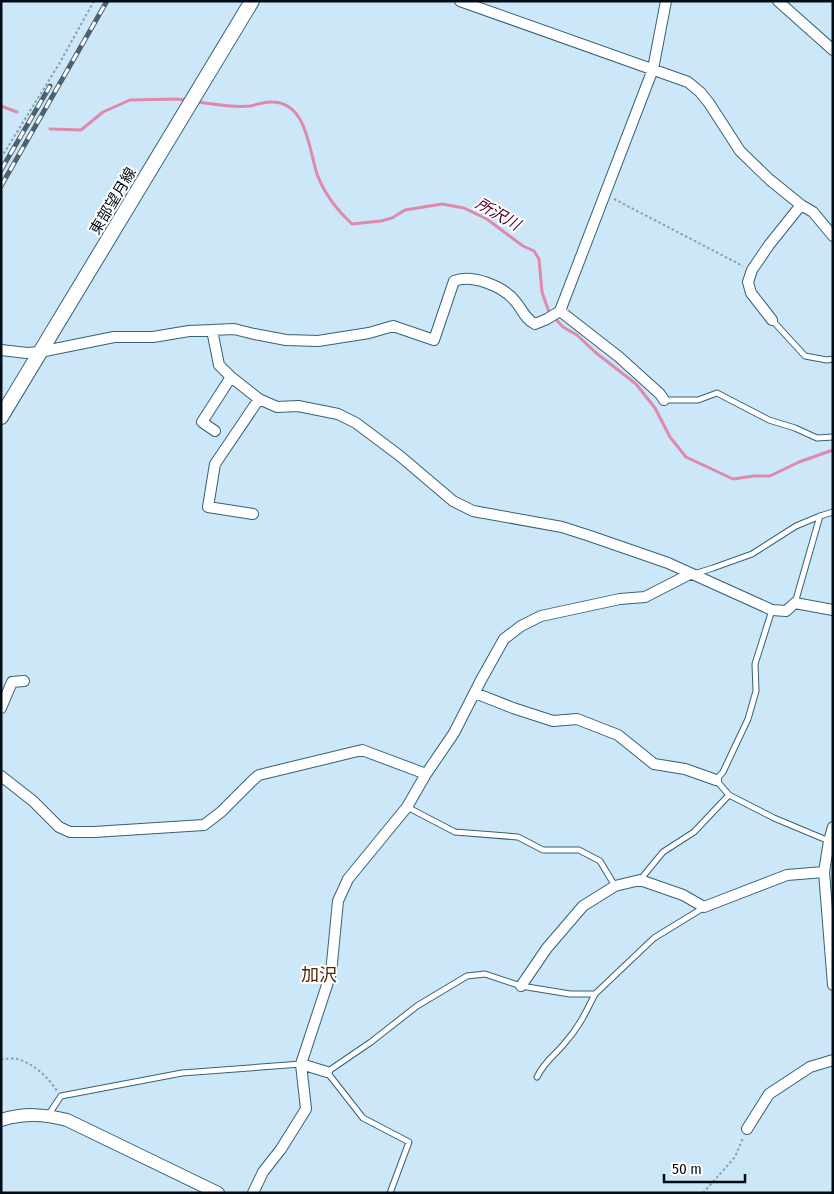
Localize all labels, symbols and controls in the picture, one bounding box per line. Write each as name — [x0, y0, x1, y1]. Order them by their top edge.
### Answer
street label: 東部望月線 — [86, 164, 140, 238]
water label: 所沢川 — [472, 194, 525, 235]
district label: 加沢 — [301, 964, 337, 986]
scale bar — [664, 1152, 745, 1184]
text: 50 m — [672, 1160, 702, 1178]

